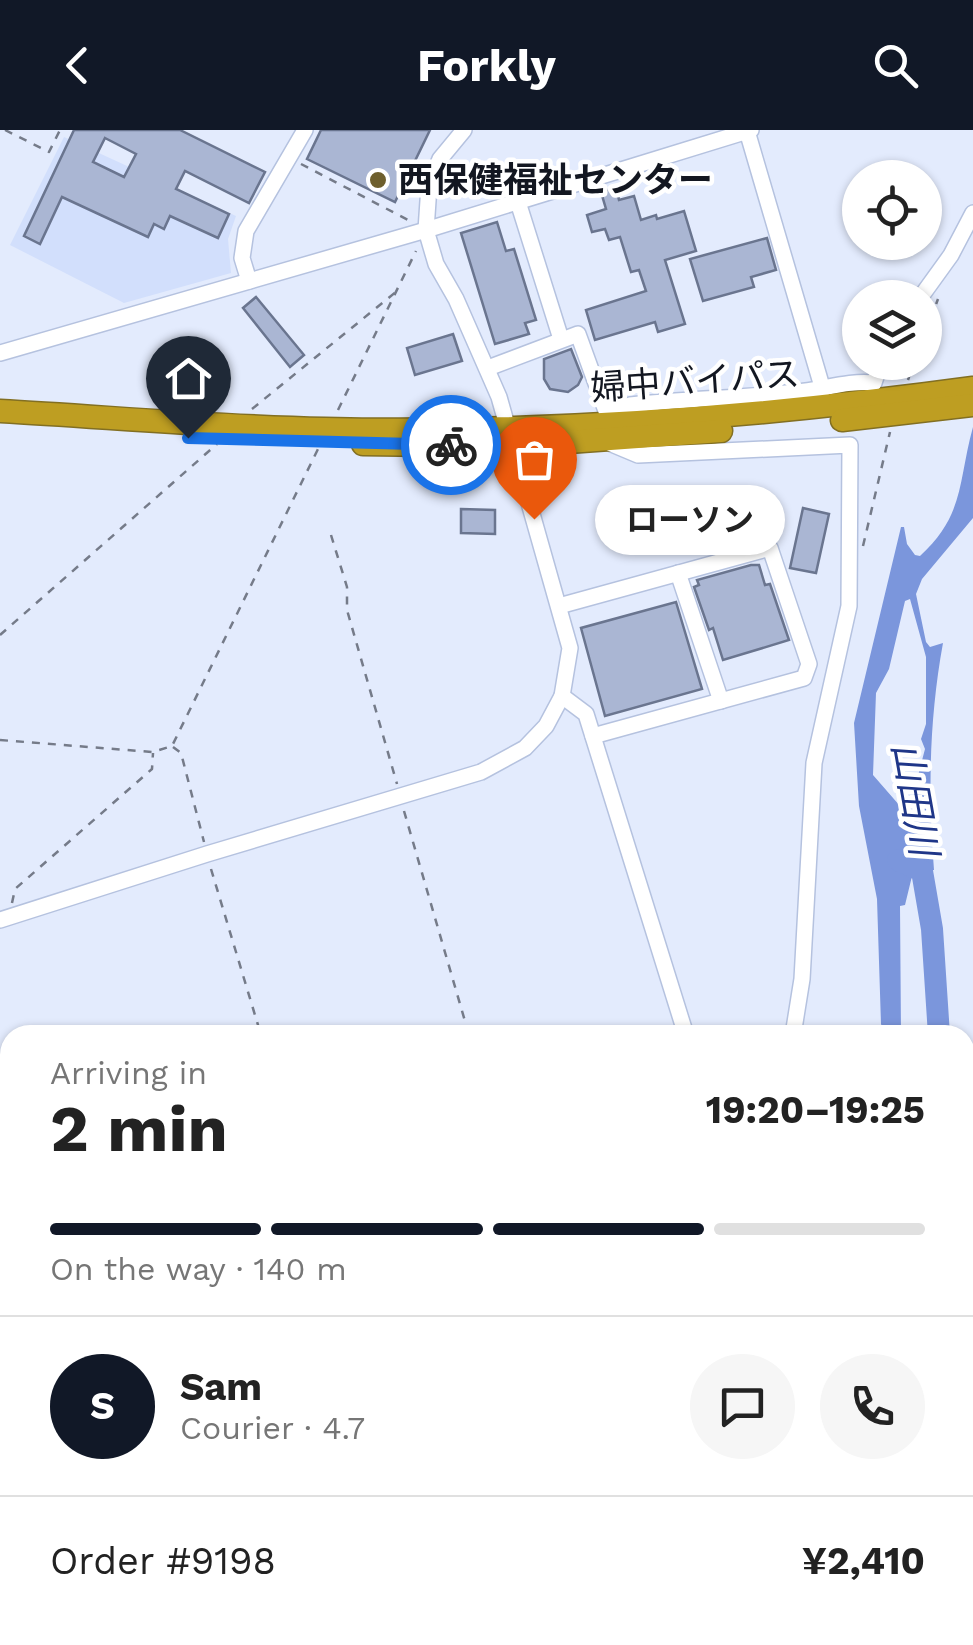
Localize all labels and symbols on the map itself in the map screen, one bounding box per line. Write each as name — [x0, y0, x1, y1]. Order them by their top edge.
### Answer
place label: 西保健福祉センター — [398, 159, 713, 201]
marker: 西保健福祉センター — [367, 169, 389, 191]
pin — [146, 336, 231, 439]
street label: 婦中バイパス — [589, 353, 801, 409]
courier — [401, 395, 501, 495]
pin — [492, 417, 577, 520]
callout: ローソン — [594, 484, 784, 554]
water label: 山田川 — [883, 739, 947, 863]

